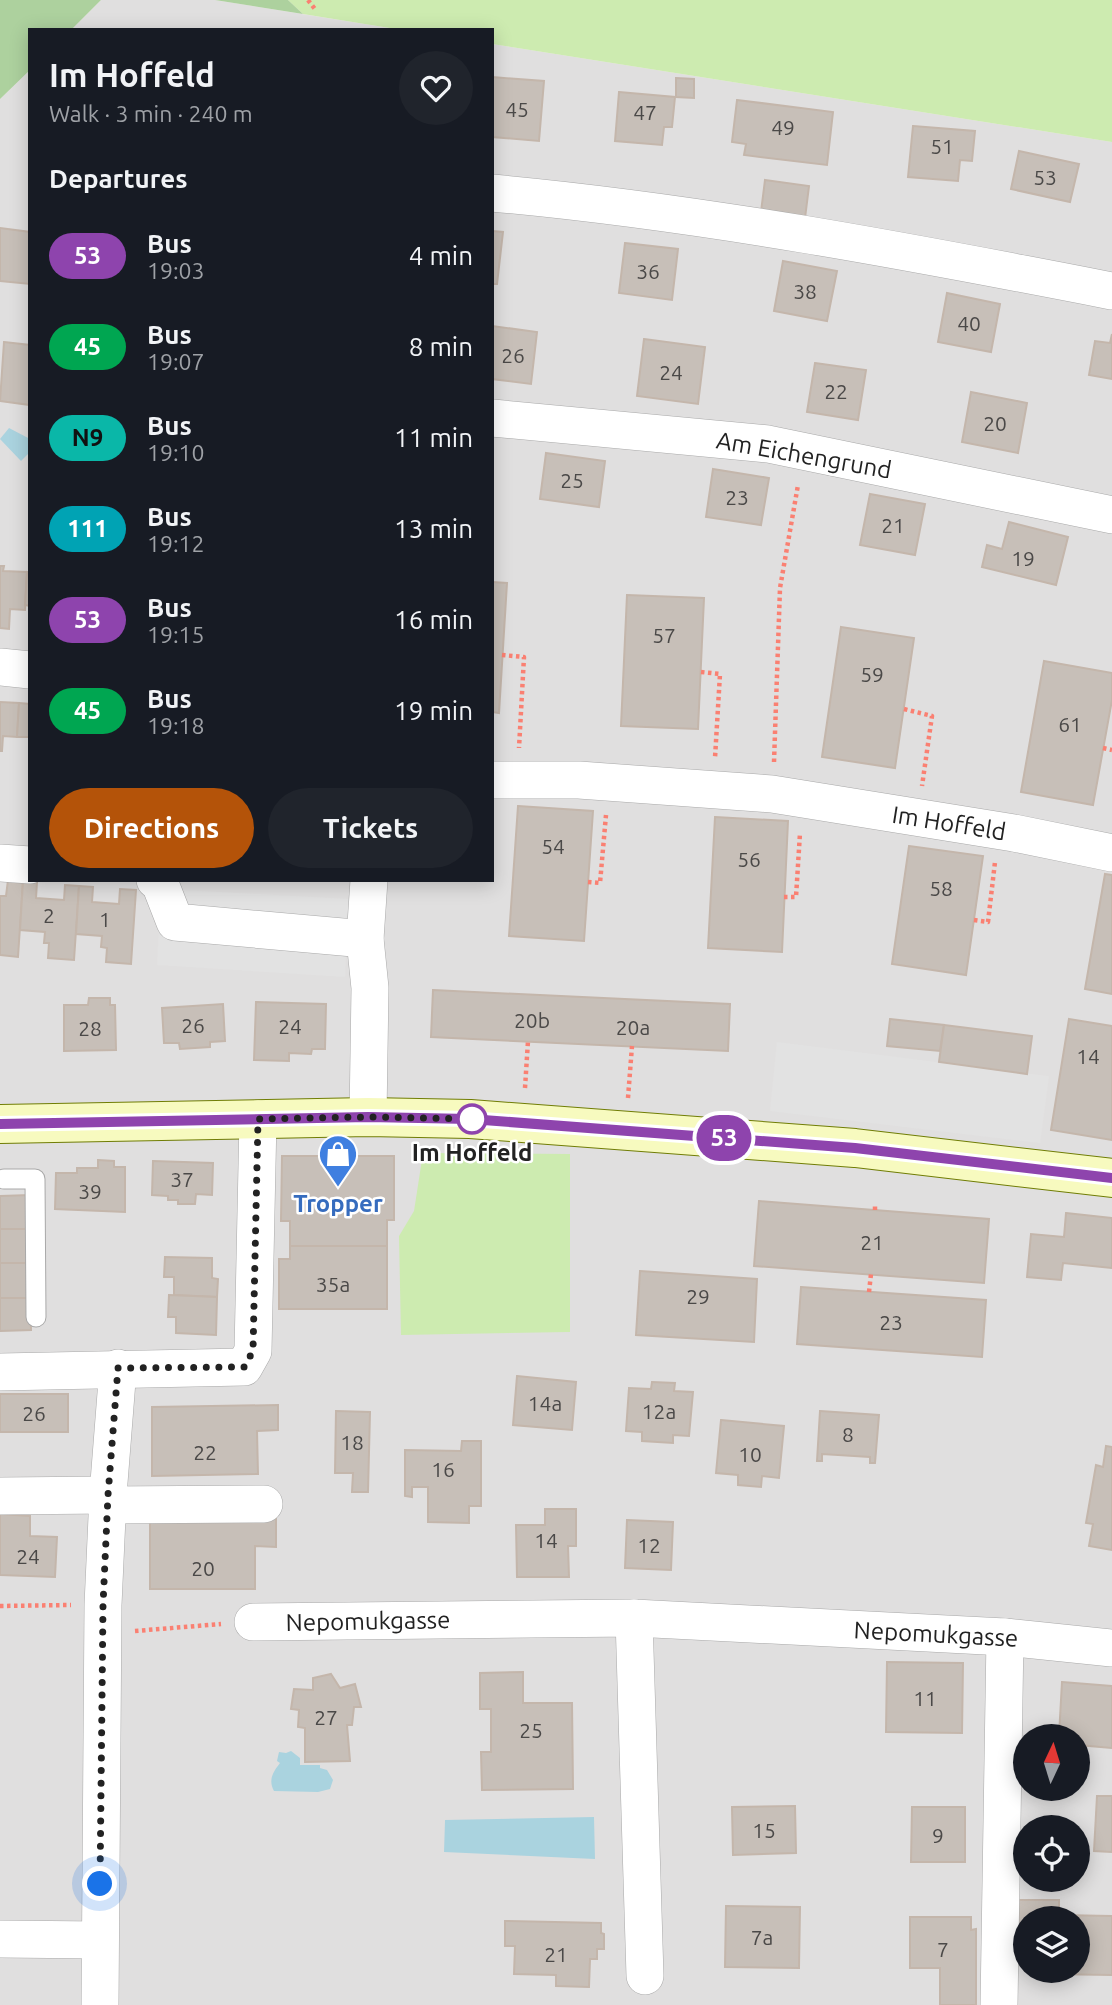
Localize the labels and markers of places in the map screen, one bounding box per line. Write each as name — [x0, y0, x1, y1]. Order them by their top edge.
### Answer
marker: Im Hoffeld — [457, 1104, 487, 1134]
shop icon: Tropper — [317, 1133, 359, 1188]
place label: Im Hoffeld — [412, 1139, 532, 1166]
place label: Tropper — [293, 1190, 383, 1217]

